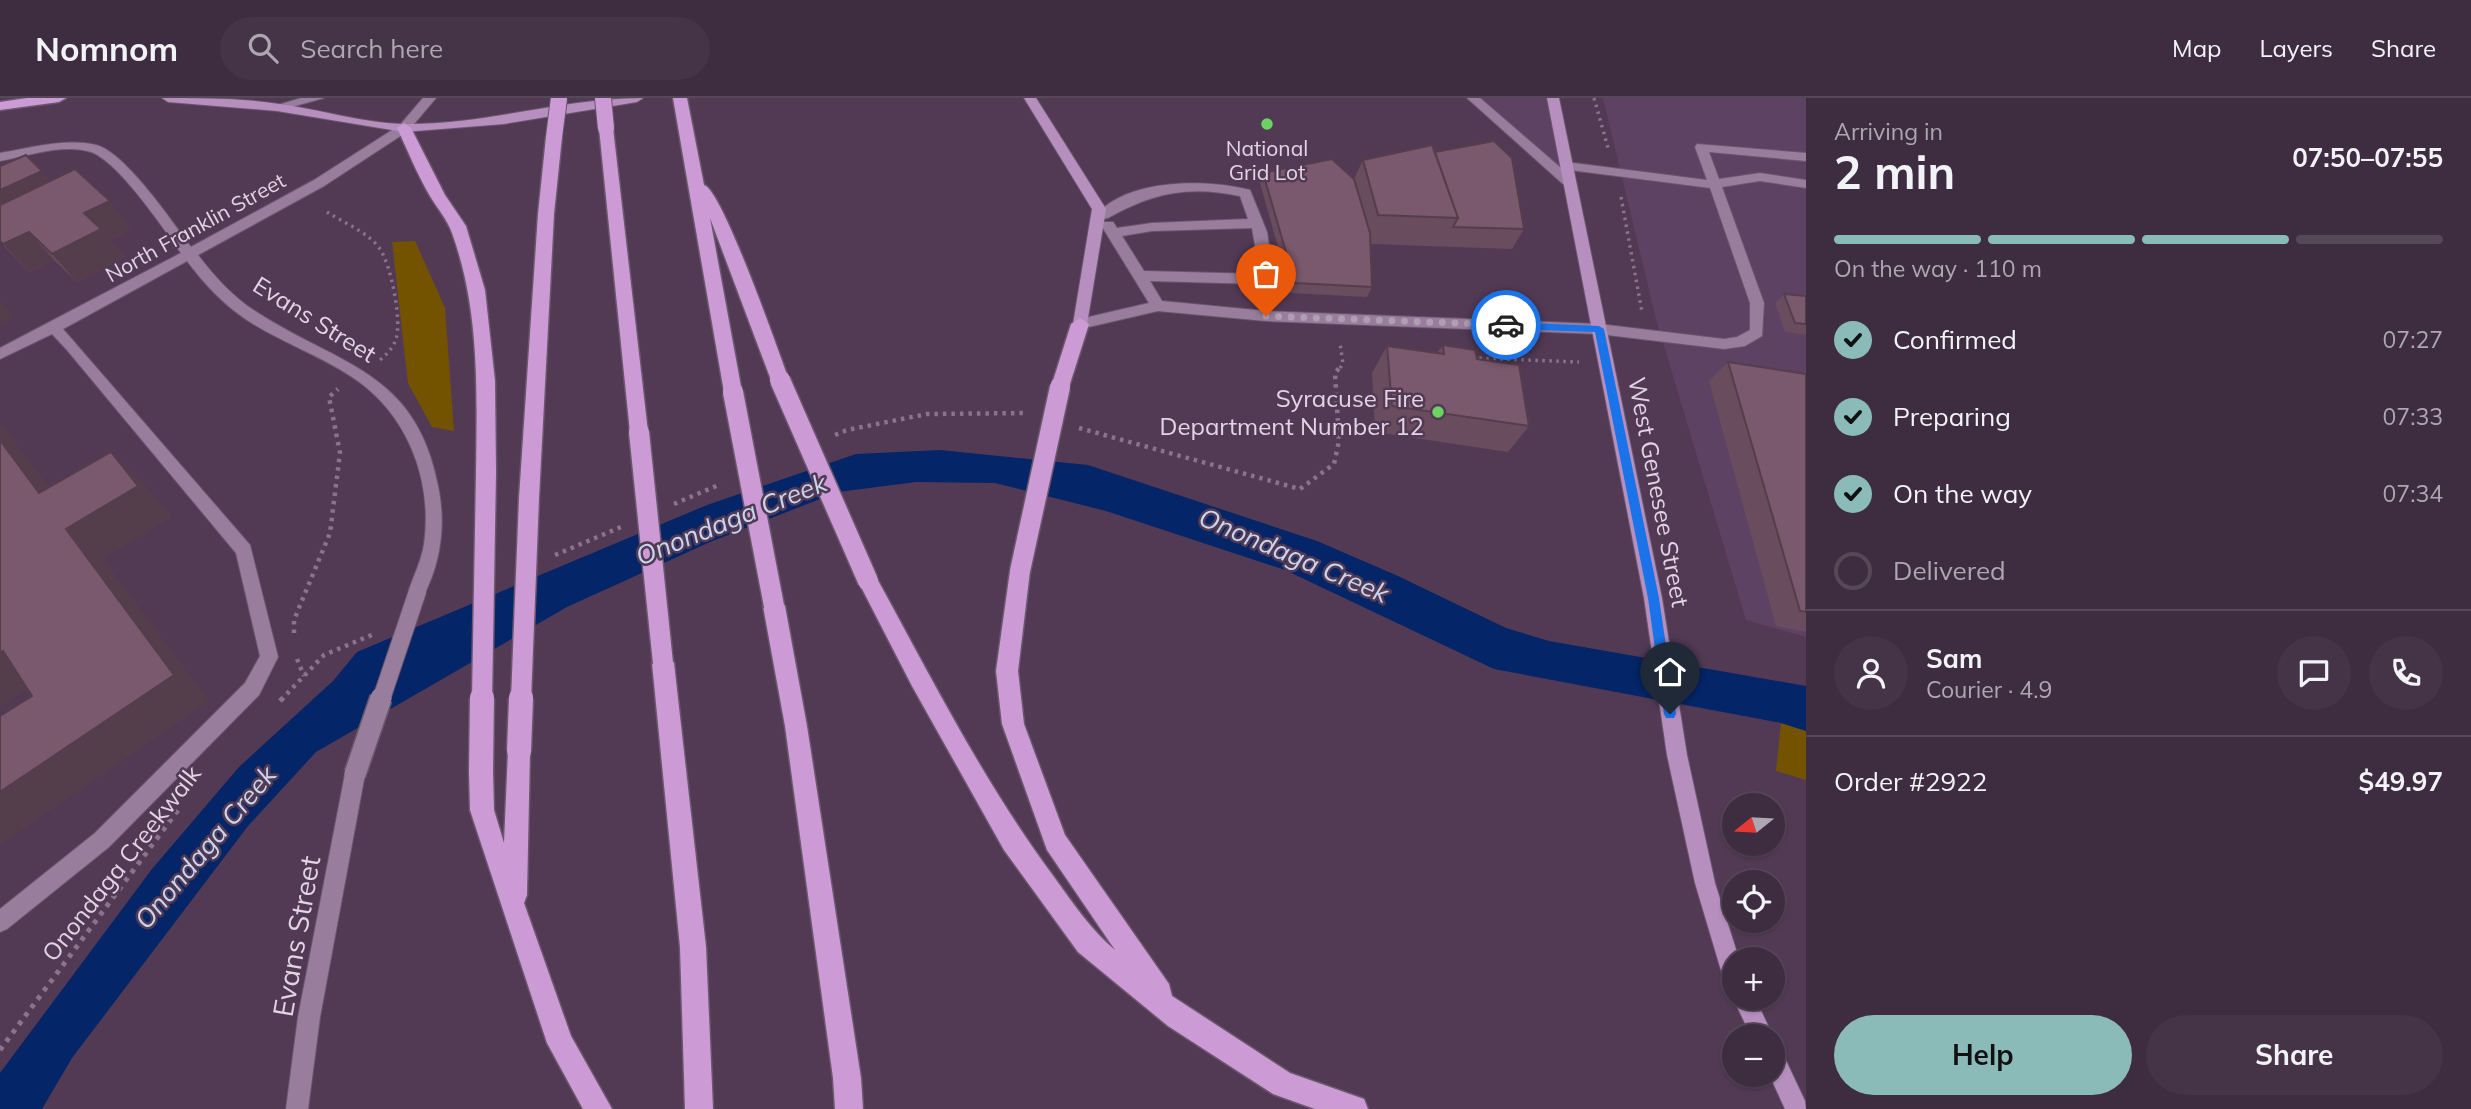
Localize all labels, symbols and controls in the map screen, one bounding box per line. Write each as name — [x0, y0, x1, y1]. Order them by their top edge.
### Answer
search box — [220, 17, 710, 80]
text: Nomnom — [35, 28, 178, 69]
icon: search — [244, 29, 282, 67]
text: Search here — [300, 32, 443, 65]
text: Map — [2172, 33, 2221, 63]
text: Layers — [2259, 33, 2333, 63]
text: Share — [2371, 33, 2436, 63]
marker: National Grid Lot — [1259, 116, 1275, 132]
text: Arriving in — [1834, 117, 1943, 146]
place label: National Grid Lot — [1226, 135, 1308, 185]
text: 07:50–07:55 — [2292, 141, 2443, 174]
text: 2 min — [1834, 143, 1955, 201]
street label: North Franklin Street — [100, 167, 290, 287]
pin — [1236, 244, 1296, 316]
text: On the way · 110 m — [1834, 254, 2042, 283]
icon: bag — [1247, 255, 1285, 293]
street label: Evans Street — [248, 269, 382, 369]
courier — [1471, 290, 1541, 360]
icon: car — [1487, 306, 1525, 344]
icon: check — [1834, 321, 1872, 359]
text: Confirmed — [1893, 323, 2017, 356]
text: 07:27 — [2383, 325, 2443, 354]
street label: West Genesee Street — [1622, 375, 1696, 609]
place label: Syracuse Fire Department Number 12 — [1160, 383, 1424, 441]
icon: check — [1834, 398, 1872, 436]
text: Preparing — [1893, 400, 2011, 433]
text: 07:33 — [2383, 402, 2443, 431]
marker: Syracuse Fire Department Number 12 — [1430, 404, 1446, 420]
water label: Onondaga Creek — [631, 465, 832, 572]
icon: check — [1834, 475, 1872, 513]
text: On the way — [1893, 477, 2032, 510]
text: 07:34 — [2383, 479, 2443, 508]
water label: Onondaga Creek — [1194, 500, 1395, 610]
text: Delivered — [1893, 554, 2006, 587]
button: person — [1834, 636, 1908, 710]
button: chat — [2277, 636, 2351, 710]
button: phone — [2369, 636, 2443, 710]
pin — [1640, 642, 1700, 714]
text: Sam — [1926, 642, 1982, 675]
icon: home — [1651, 653, 1689, 691]
text: Courier · 4.9 — [1926, 675, 2052, 704]
water label: Onondaga Creek — [127, 758, 283, 936]
street label: Onondaga Creekwalk — [35, 759, 207, 967]
text: Order #2922 — [1834, 765, 1987, 798]
text: $49.97 — [2359, 765, 2443, 798]
north arrow — [1722, 793, 1785, 856]
map controls — [1722, 793, 1785, 1087]
street label: Evans Street — [265, 853, 327, 1019]
button: locate — [1722, 870, 1785, 933]
button: + — [1722, 947, 1785, 1010]
button: Help — [1834, 1015, 2132, 1095]
button: Share — [2146, 1015, 2443, 1095]
button: − — [1722, 1024, 1785, 1087]

